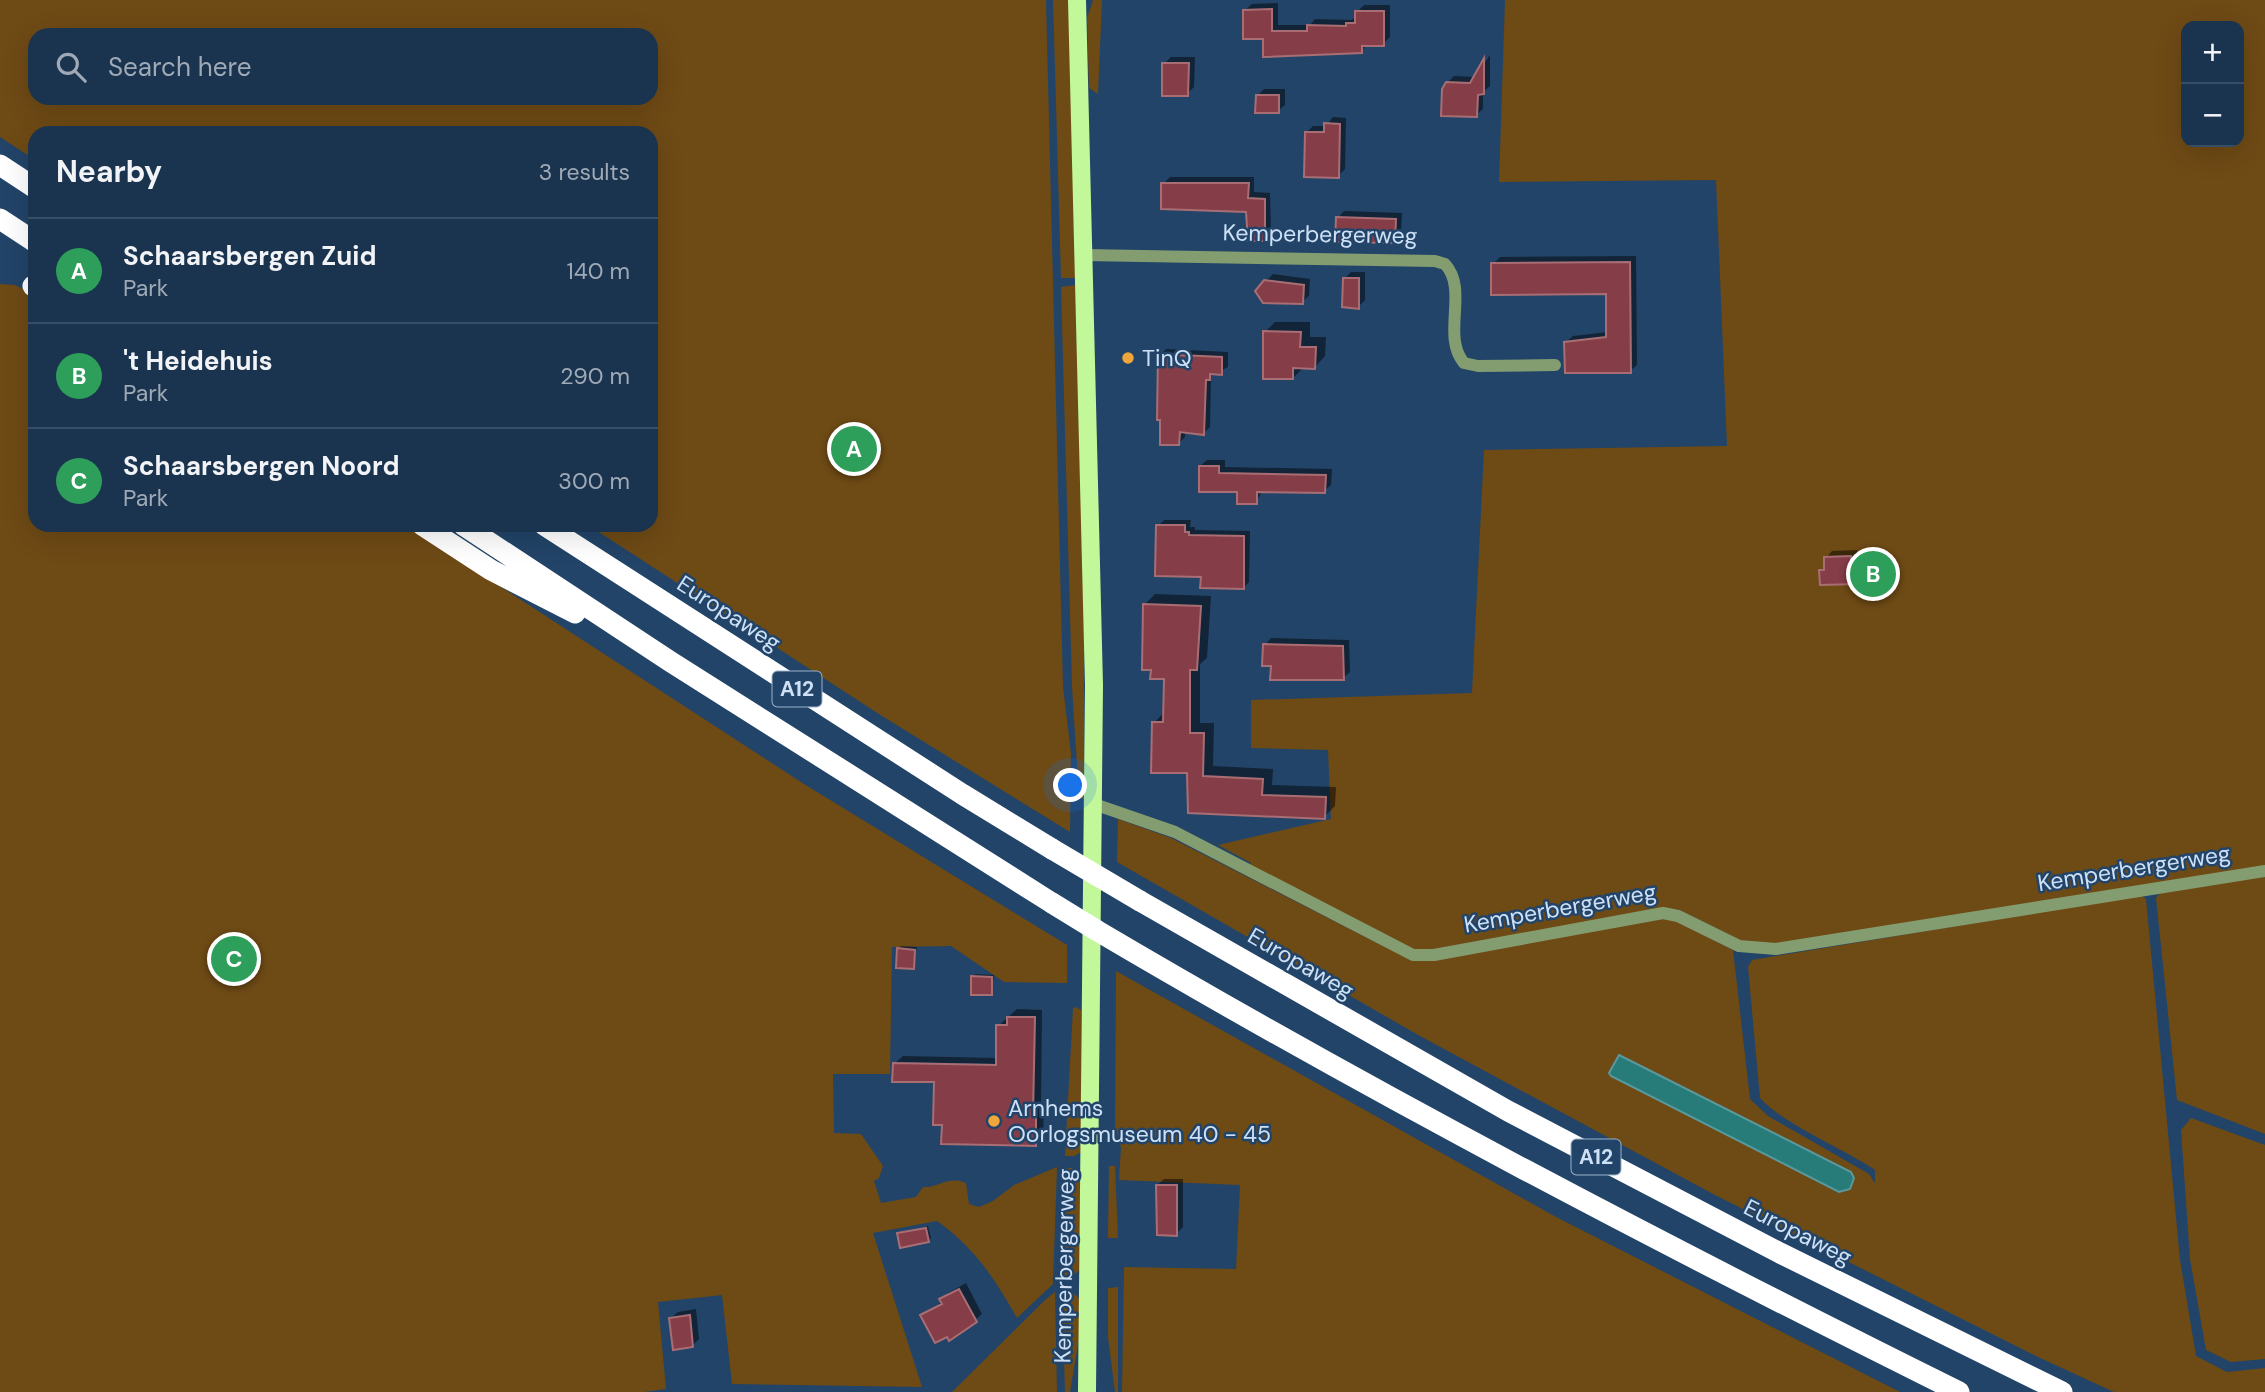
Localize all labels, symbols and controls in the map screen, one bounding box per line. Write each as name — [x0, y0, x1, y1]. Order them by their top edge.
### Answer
map controls — [2181, 21, 2244, 147]
button: + — [2181, 21, 2244, 84]
search box — [28, 28, 658, 105]
icon: search — [52, 48, 90, 86]
text: Search here — [108, 50, 251, 84]
button: − — [2181, 84, 2244, 147]
text: Nearby — [56, 152, 162, 191]
text: 3 results — [539, 157, 630, 187]
street label: Kemperbergerweg — [1222, 217, 1418, 251]
text: Schaarsbergen Zuid — [123, 239, 376, 273]
text: A — [71, 256, 87, 286]
text: 140 m — [567, 256, 630, 286]
text: Park — [123, 273, 168, 303]
place label: TinQ — [1142, 343, 1191, 373]
text: 't Heidehuis — [123, 344, 273, 378]
marker: TinQ — [1120, 350, 1136, 366]
text: B — [72, 361, 86, 391]
text: 290 m — [560, 361, 630, 391]
text: Park — [123, 378, 168, 408]
pin: A — [831, 423, 877, 475]
text: Schaarsbergen Noord — [123, 449, 399, 483]
text: C — [71, 466, 87, 496]
text: 300 m — [558, 466, 630, 496]
text: Park — [123, 483, 168, 513]
pin: B — [1850, 548, 1896, 600]
street label: Europaweg — [672, 568, 787, 658]
road number: A12 — [772, 672, 822, 706]
your location — [1053, 768, 1087, 802]
street label: Kemperbergerweg — [2035, 838, 2233, 898]
street label: Kemperbergerweg — [1461, 876, 1659, 940]
street label: Europaweg — [1243, 921, 1360, 1005]
pin: C — [211, 933, 257, 985]
place label: Arnhems Oorlogsmuseum 40 - 45 — [1008, 1093, 1271, 1149]
marker: Arnhems Oorlogsmuseum 40 - 45 — [986, 1113, 1002, 1129]
road number: A12 — [1572, 1140, 1620, 1174]
street label: Kemperbergerweg — [1047, 1168, 1081, 1364]
street label: Europaweg — [1739, 1192, 1857, 1272]

